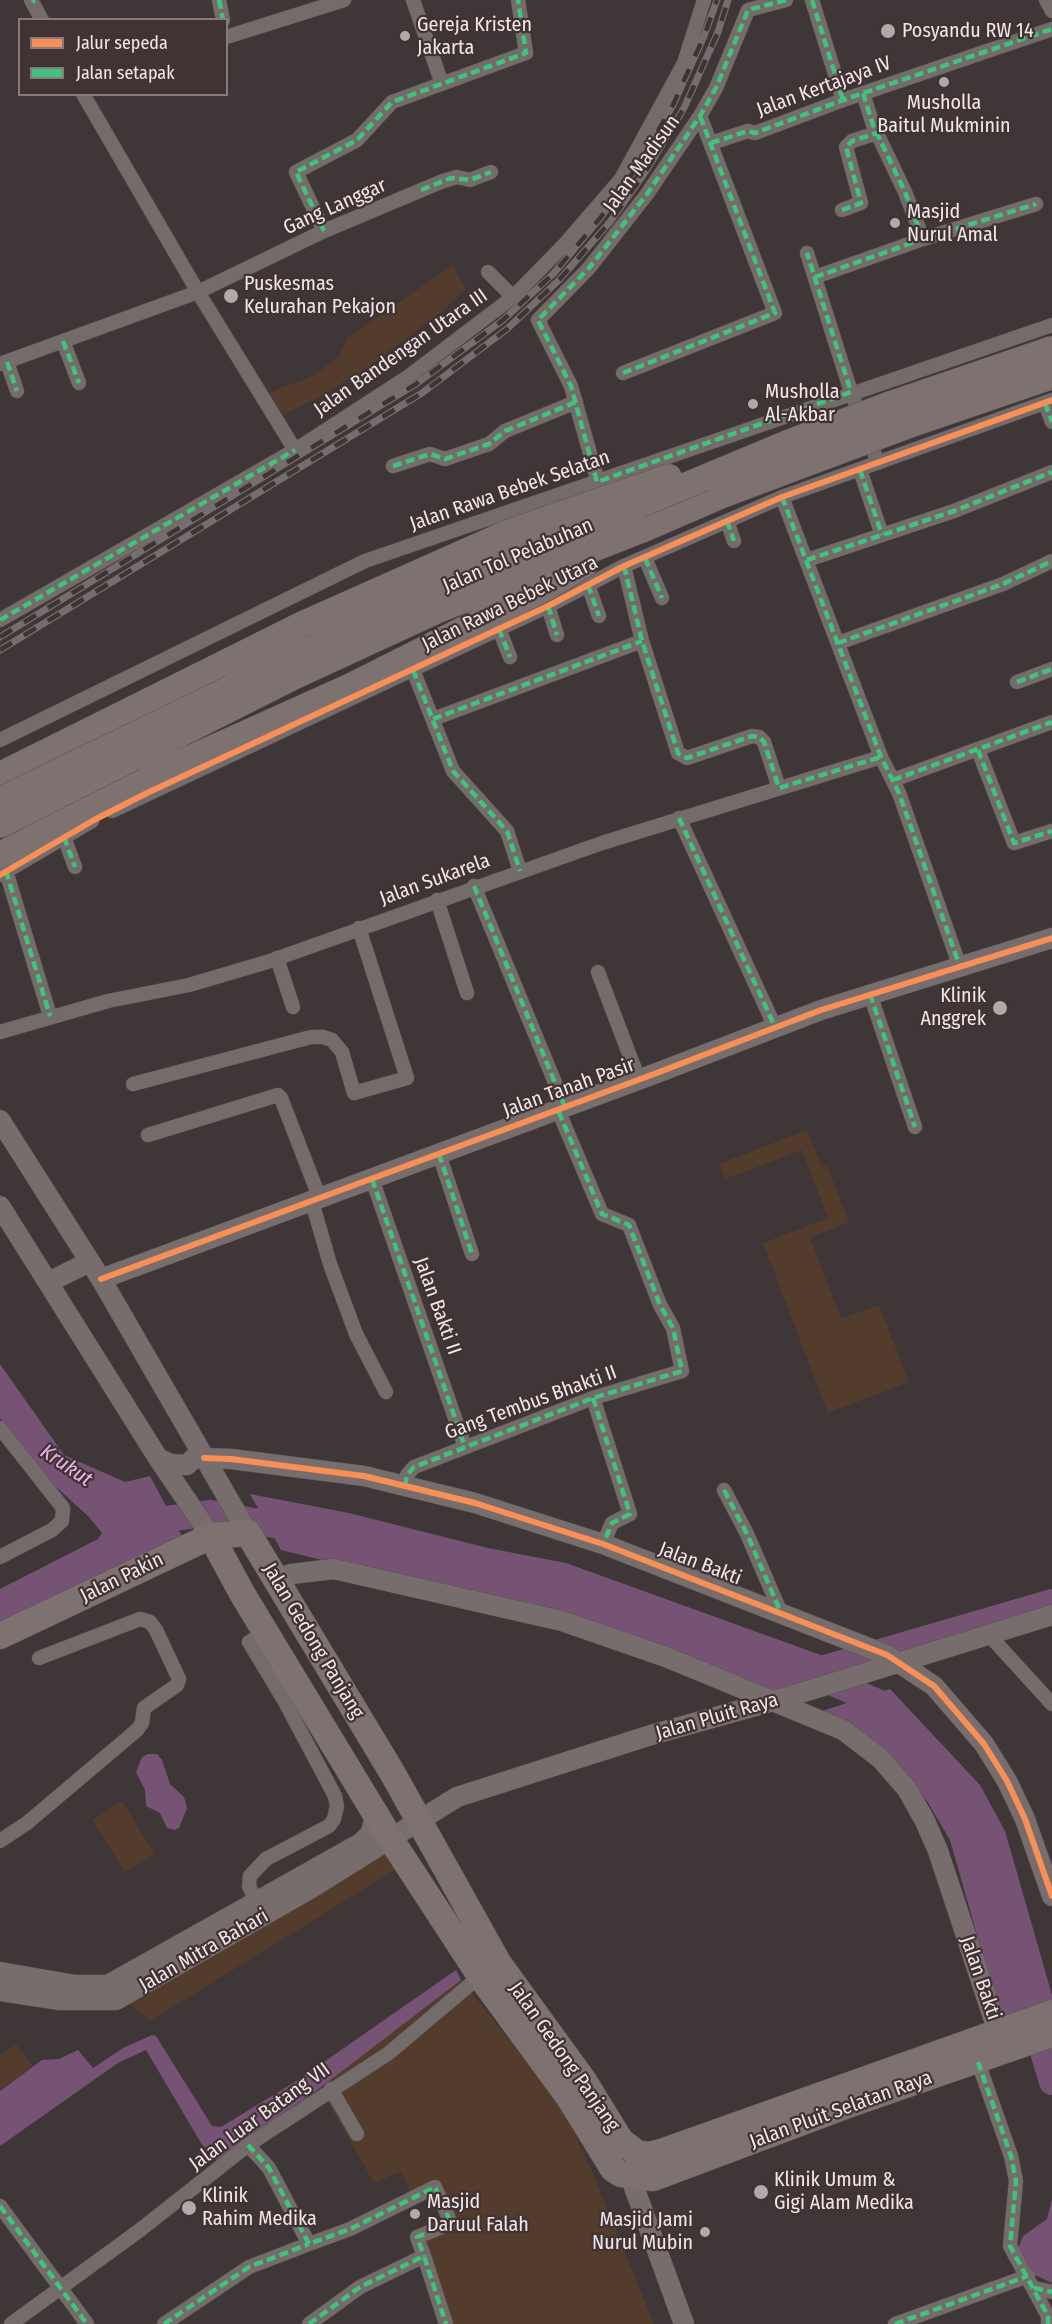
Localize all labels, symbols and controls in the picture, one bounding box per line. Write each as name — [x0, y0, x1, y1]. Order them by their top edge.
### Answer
place label: Gereja Kristen Jakarta — [417, 13, 532, 60]
legend — [18, 18, 228, 96]
place label: Posyandu RW 14 — [902, 19, 1034, 43]
marker: Posyandu RW 14 — [879, 22, 897, 40]
marker: Gereja Kristen Jakarta — [398, 29, 412, 43]
text: Jalur sepeda — [76, 32, 168, 54]
street label: Jalan Kertajaya IV — [753, 52, 895, 122]
text: Jalan setapak — [76, 62, 175, 84]
marker: Musholla Baitul Mukminin — [937, 75, 951, 89]
place label: Musholla Baitul Mukminin — [877, 91, 1011, 138]
street label: Jalan Madisun — [599, 111, 685, 217]
street label: Gang Langgar — [280, 174, 390, 240]
place label: Masjid Nurul Amal — [907, 200, 998, 247]
marker: Masjid Nurul Amal — [888, 216, 902, 230]
place label: Puskesmas Kelurahan Pekajon — [244, 272, 396, 319]
street label: Jalan Bandengan Utara III — [310, 284, 492, 422]
marker: Puskesmas Kelurahan Pekajon — [222, 287, 240, 305]
place label: Musholla Al-Akbar — [765, 380, 840, 427]
marker: Musholla Al-Akbar — [746, 397, 760, 411]
street label: Jalan Rawa Bebek Selatan — [407, 445, 613, 537]
street label: Jalan Tol Pelabuhan — [439, 514, 597, 598]
street label: Jalan Rawa Bebek Utara — [418, 551, 602, 657]
street label: Jalan Sukarela — [377, 849, 493, 911]
place label: Klinik Anggrek — [921, 984, 986, 1031]
marker: Klinik Anggrek — [991, 999, 1009, 1017]
street label: Jalan Tanah Pasir — [500, 1053, 638, 1123]
street label: Jalan Bakti II — [408, 1254, 466, 1358]
street label: Gang Tembus Bhakti II — [442, 1361, 620, 1445]
water label: Krukut — [35, 1439, 97, 1493]
street label: Jalan Bakti — [655, 1537, 745, 1591]
street label: Jalan Pakin — [77, 1548, 167, 1608]
street label: Jalan Gedong Panjang — [257, 1559, 369, 1723]
street label: Jalan Pluit Raya — [653, 1688, 781, 1746]
street label: Jalan Mitra Bahari — [135, 1904, 273, 1998]
street label: Jalan Bakti — [955, 1933, 1005, 2023]
street label: Jalan Gedong Panjang — [503, 1978, 625, 2136]
street label: Jalan Luar Batang VII — [185, 2058, 335, 2176]
street label: Jalan Pluit Selatan Raya — [746, 2066, 936, 2154]
place label: Klinik Umum & Gigi Alam Medika — [774, 2168, 914, 2215]
marker: Klinik Umum & Gigi Alam Medika — [752, 2183, 770, 2201]
place label: Klinik Rahim Medika — [202, 2184, 317, 2231]
place label: Masjid Daruul Falah — [427, 2190, 529, 2237]
marker: Klinik Rahim Medika — [180, 2199, 198, 2217]
marker: Masjid Daruul Falah — [408, 2207, 422, 2221]
place label: Masjid Jami Nurul Mubin — [592, 2208, 693, 2255]
marker: Masjid Jami Nurul Mubin — [698, 2225, 712, 2239]

